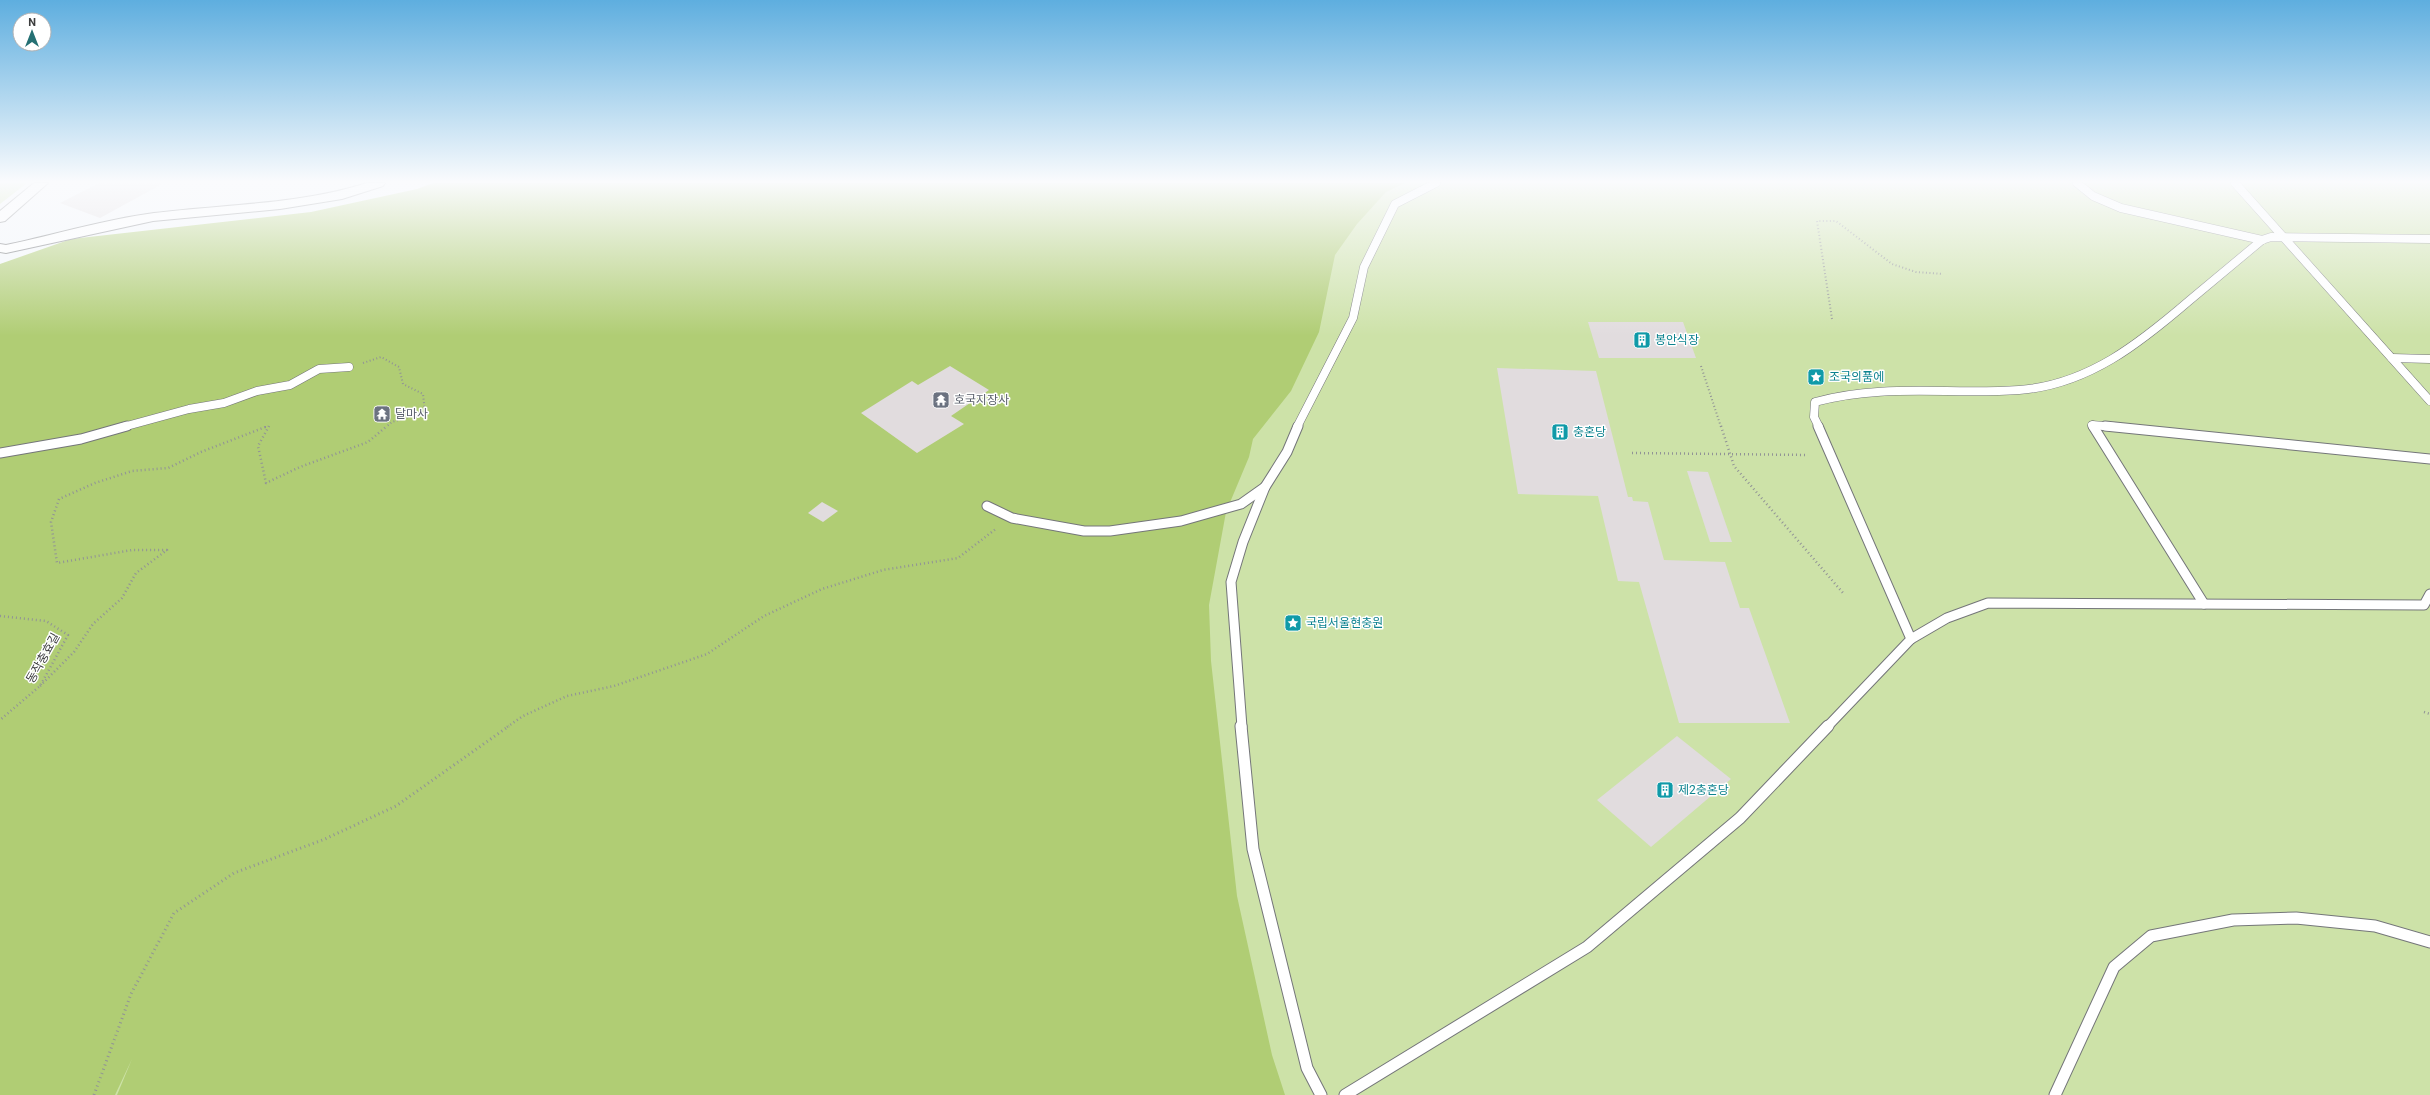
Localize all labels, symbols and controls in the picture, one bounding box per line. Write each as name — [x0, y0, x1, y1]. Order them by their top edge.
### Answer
north arrow — [12, 12, 52, 52]
text: N — [28, 16, 36, 29]
building icon: 봉안식장 — [1632, 330, 1652, 350]
place label: 봉안식장 — [1655, 333, 1699, 347]
place icon: 조국의품에 — [1806, 367, 1826, 387]
place label: 조국의품에 — [1829, 370, 1884, 384]
temple icon: 호국지장사 — [931, 390, 951, 410]
place label: 호국지장사 — [954, 393, 1009, 407]
temple icon: 달마사 — [372, 404, 392, 424]
place label: 달마사 — [395, 407, 428, 421]
building icon: 충혼당 — [1550, 422, 1570, 442]
place label: 충혼당 — [1573, 425, 1606, 439]
place icon: 국립서울현충원 — [1283, 613, 1303, 633]
place label: 국립서울현충원 — [1306, 616, 1383, 630]
street label: 동작충효길 — [23, 630, 63, 686]
building icon: 제2충혼당 — [1655, 780, 1675, 800]
place label: 제2충혼당 — [1678, 783, 1729, 797]

